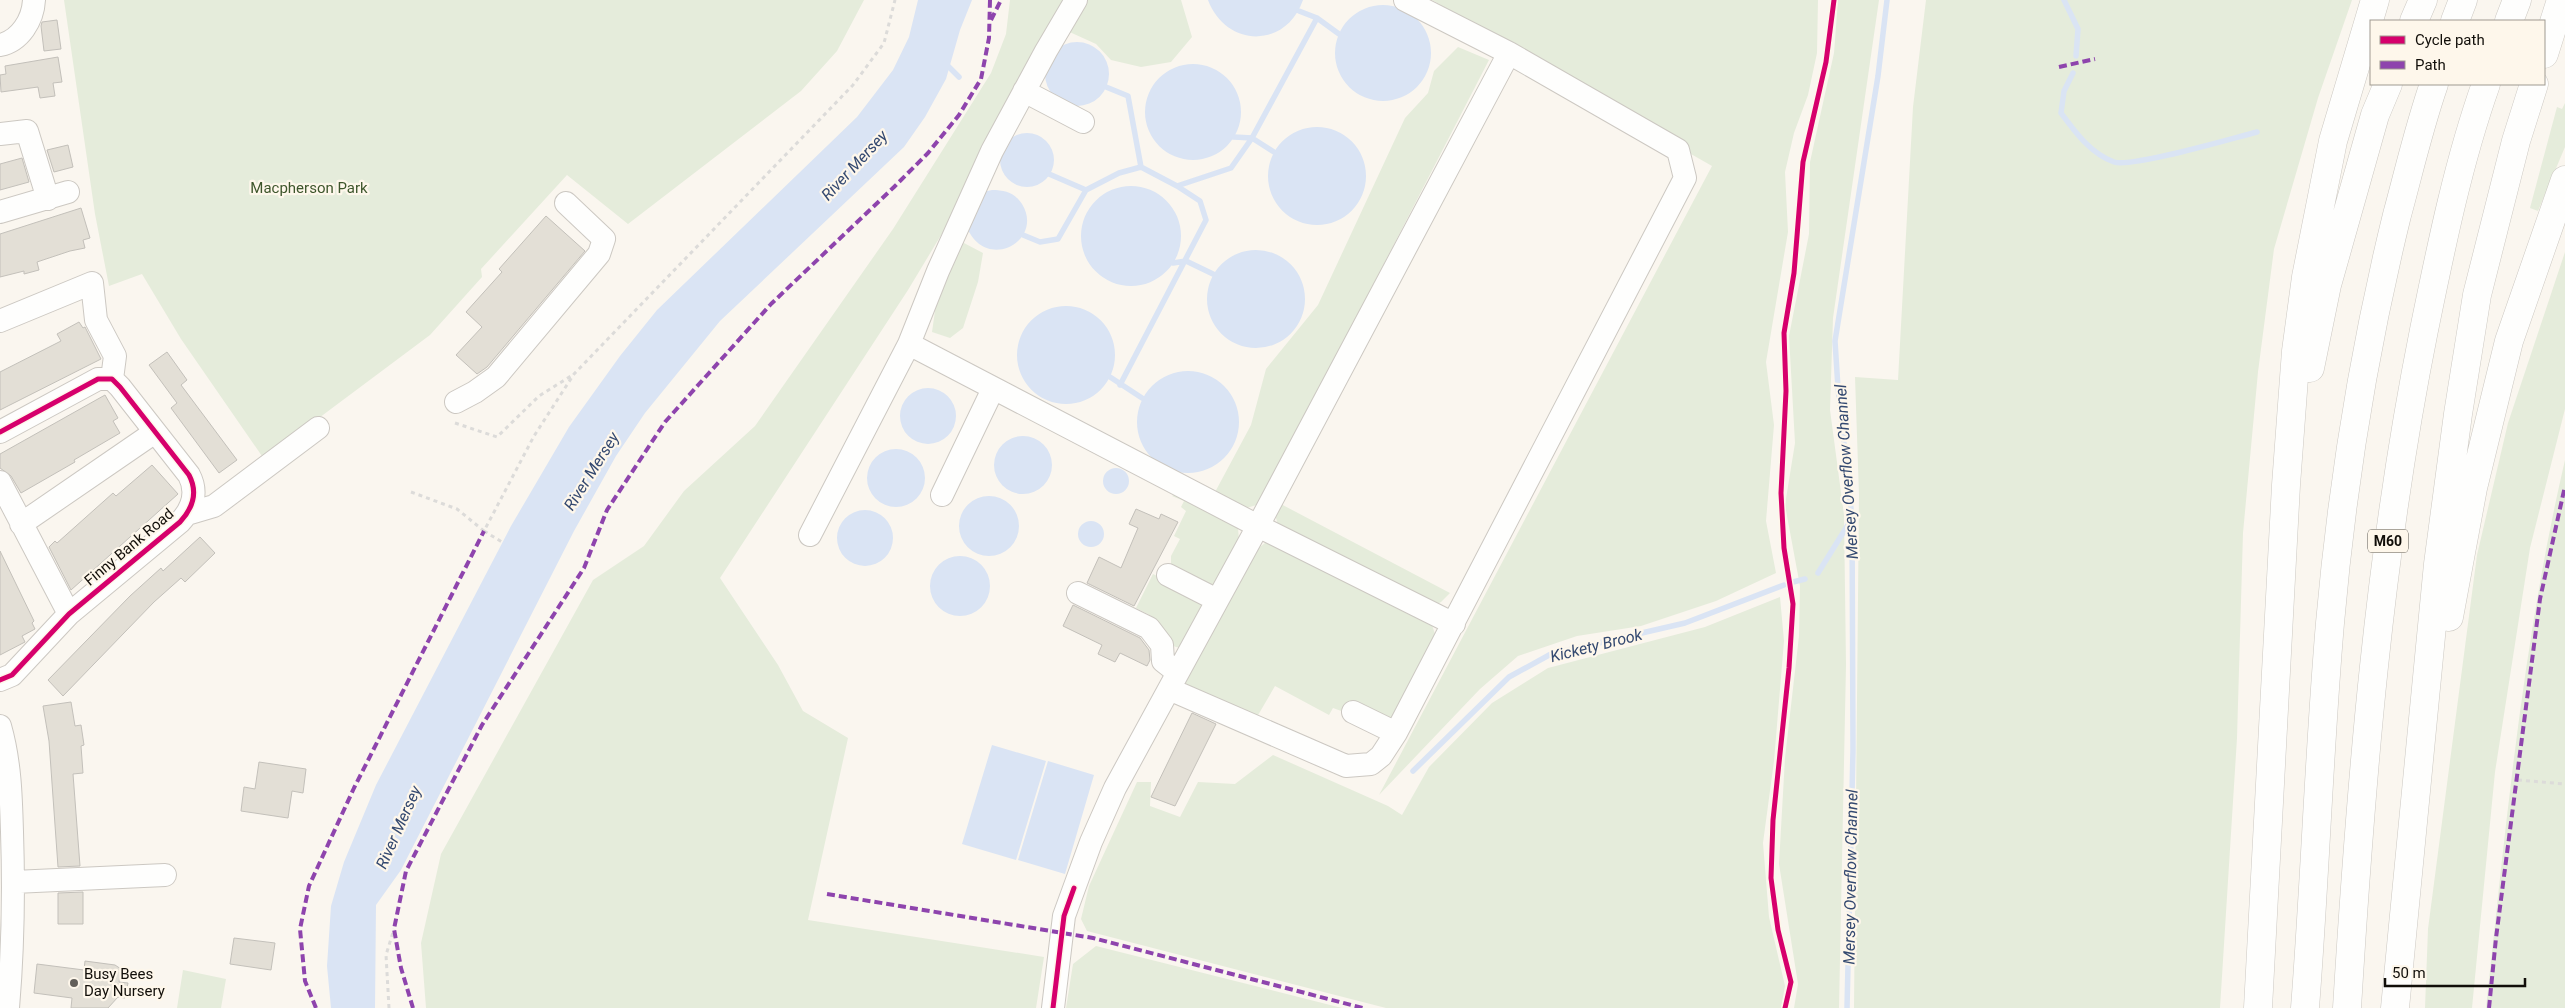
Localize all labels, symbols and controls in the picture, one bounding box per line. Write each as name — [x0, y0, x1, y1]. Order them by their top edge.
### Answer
legend — [2370, 20, 2545, 85]
text: Cycle path — [2415, 31, 2485, 49]
text: Path — [2415, 56, 2446, 74]
water label: River Mersey — [817, 126, 892, 204]
park label: Macpherson Park — [250, 179, 368, 197]
water label: Mersey Overflow Channel — [1831, 384, 1862, 560]
water label: River Mersey — [560, 428, 623, 514]
street label: Finny Bank Road — [81, 504, 177, 590]
road number: M60 — [2368, 530, 2408, 552]
water label: Kickety Brook — [1548, 625, 1645, 666]
water label: River Mersey — [372, 782, 425, 872]
water label: Mersey Overflow Channel — [1839, 789, 1862, 965]
scale bar — [2385, 956, 2525, 988]
text: 50 m — [2392, 964, 2426, 982]
place label: Busy Bees Day Nursery — [84, 965, 165, 1000]
marker: Busy Bees Day Nursery — [68, 977, 80, 989]

